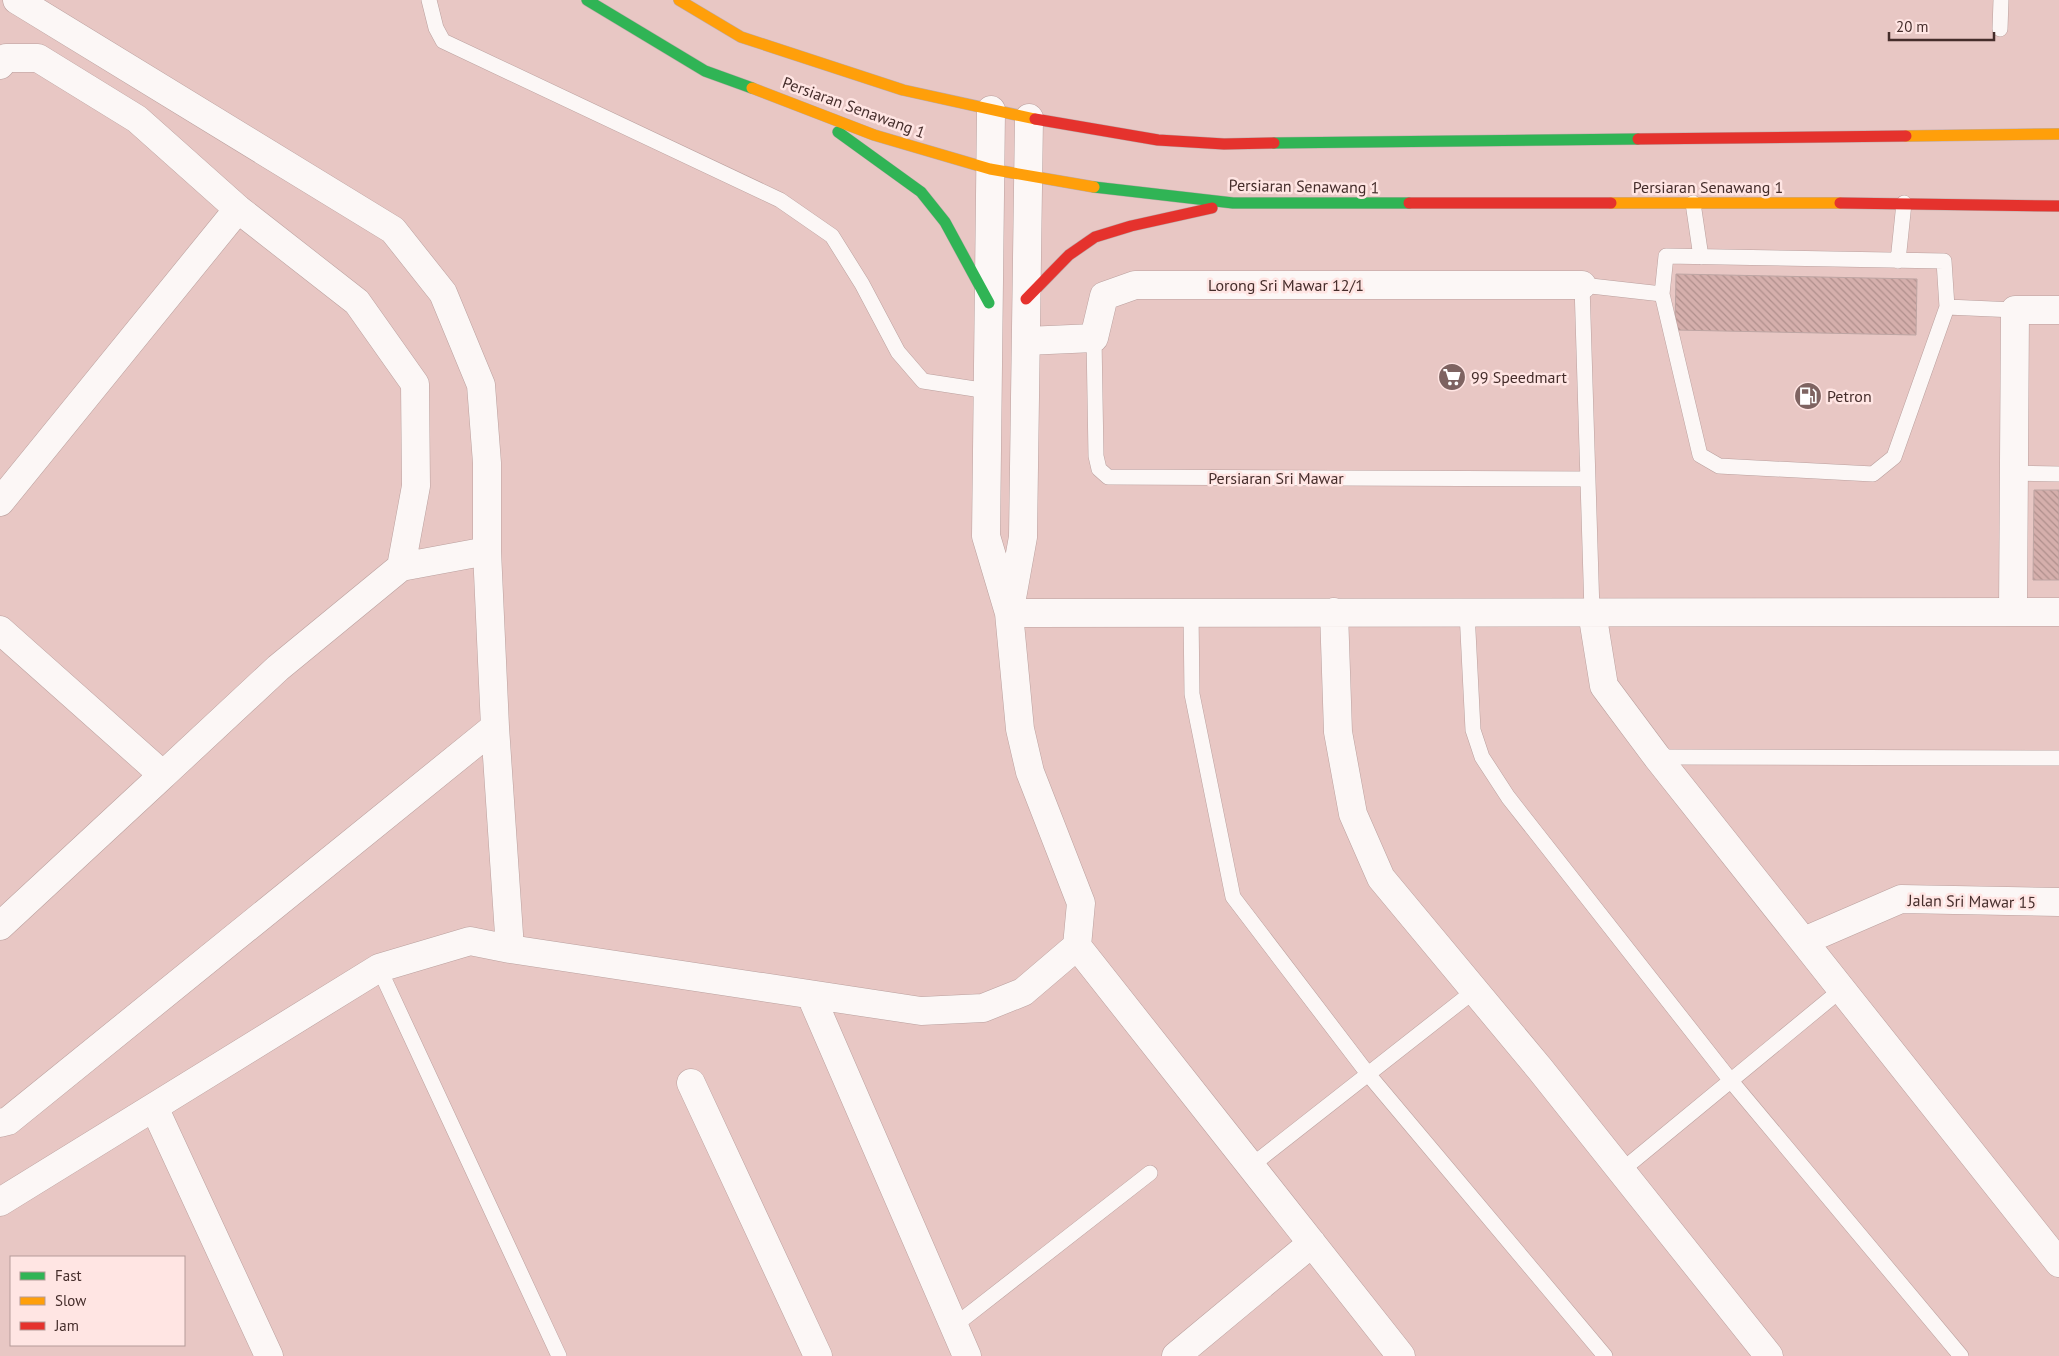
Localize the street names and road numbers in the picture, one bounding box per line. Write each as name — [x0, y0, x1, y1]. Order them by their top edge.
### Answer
street label: Persiaran Senawang 1 — [780, 72, 928, 142]
street label: Persiaran Senawang 1 — [1229, 175, 1379, 197]
street label: Persiaran Senawang 1 — [1633, 177, 1783, 197]
street label: Lorong Sri Mawar 12/1 — [1208, 275, 1364, 295]
street label: Persiaran Sri Mawar — [1208, 468, 1344, 488]
street label: Jalan Sri Mawar 15 — [1907, 890, 2036, 912]

